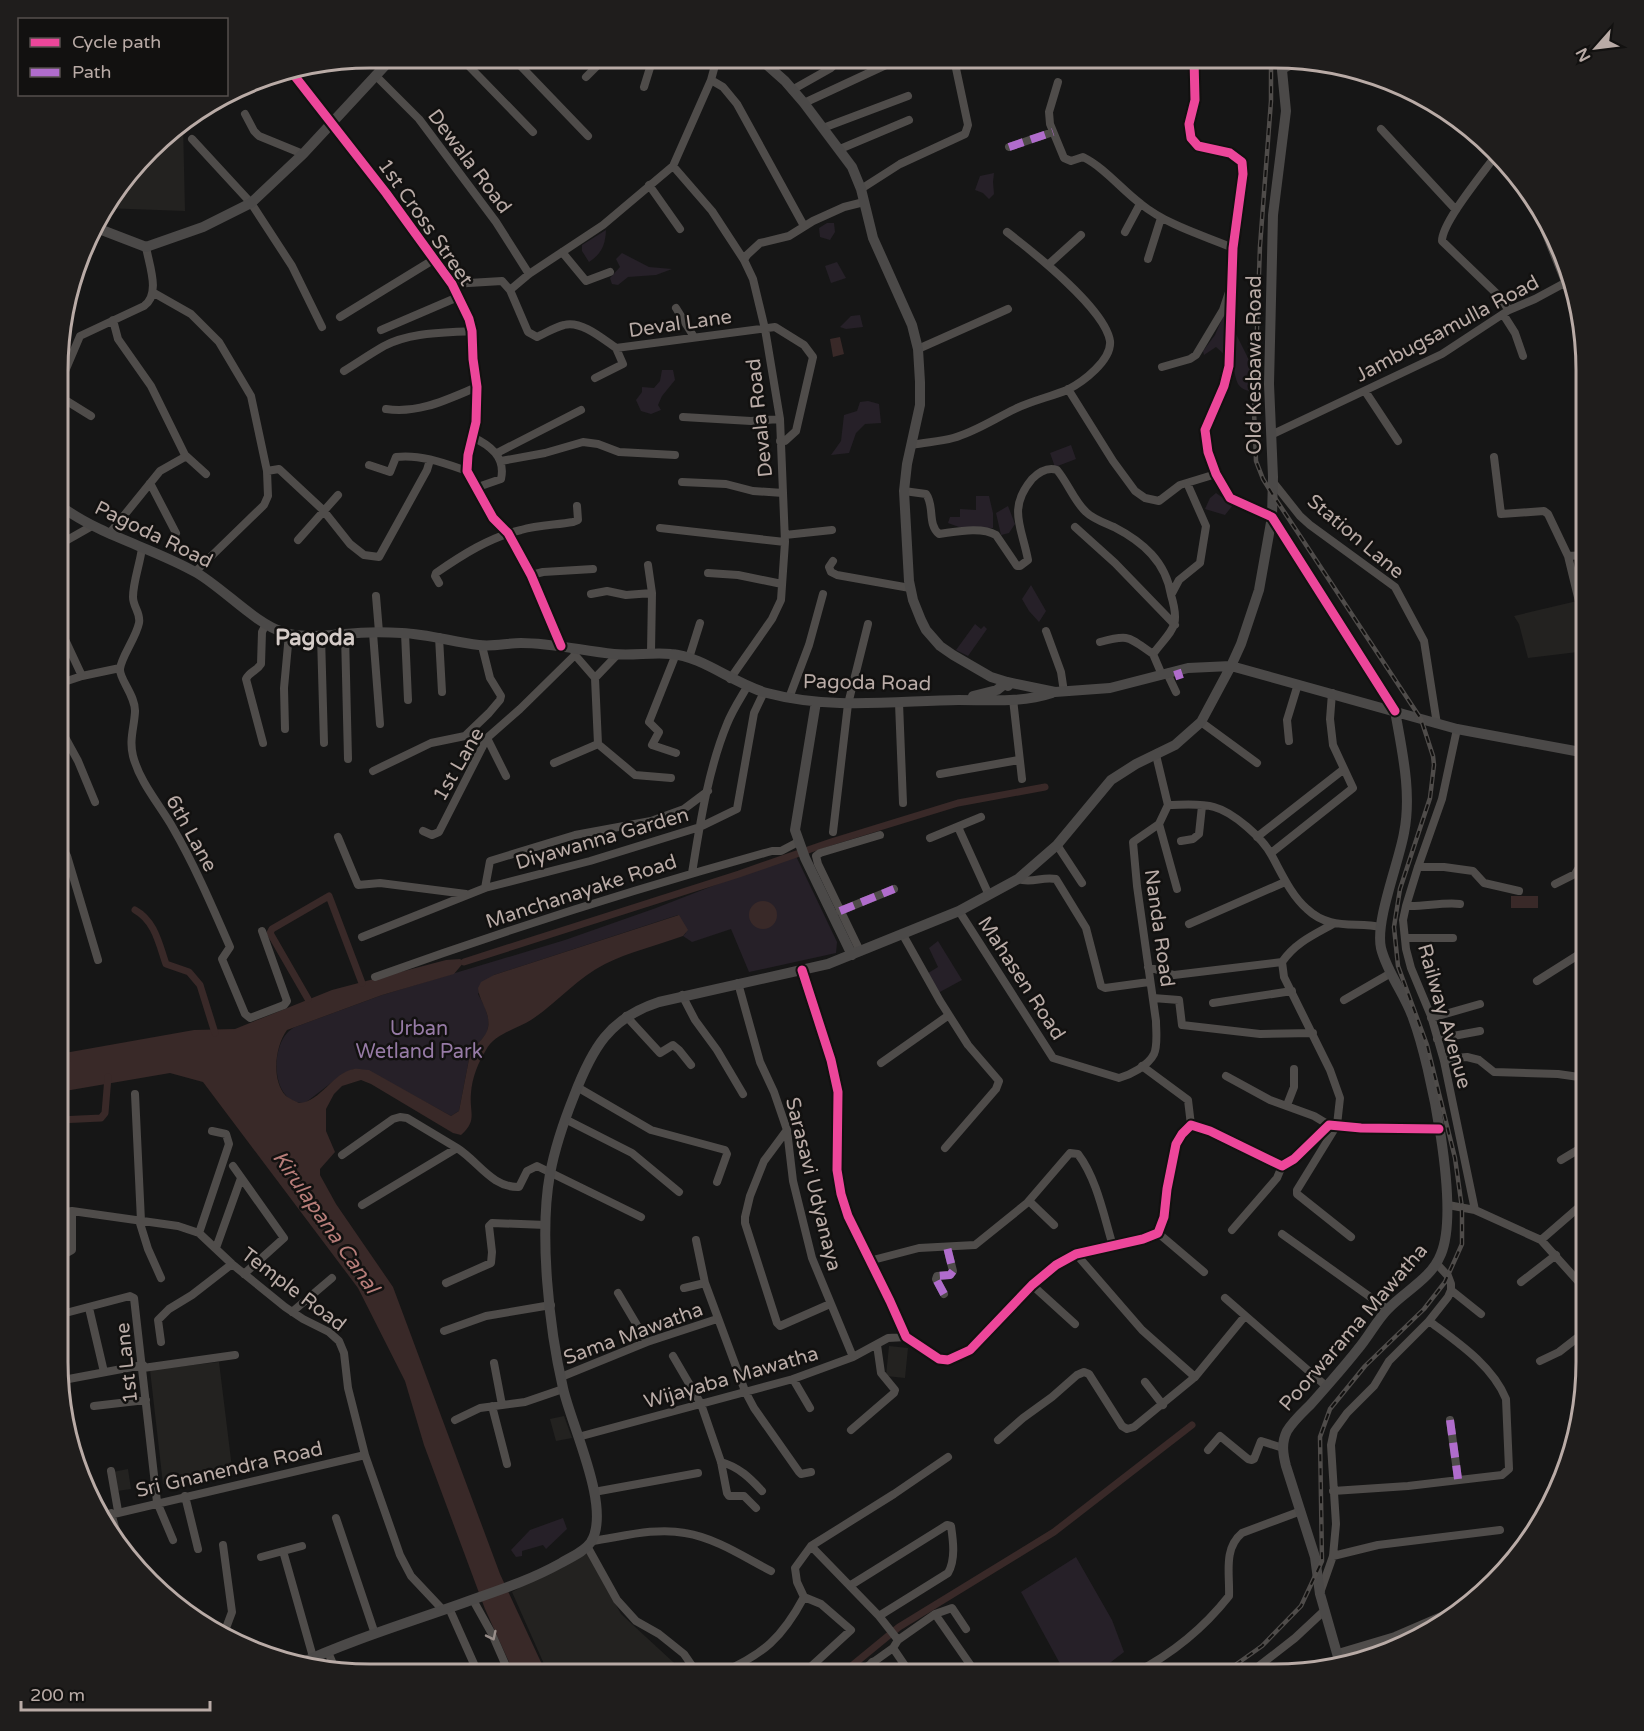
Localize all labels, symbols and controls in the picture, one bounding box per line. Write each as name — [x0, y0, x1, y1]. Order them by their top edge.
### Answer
legend — [18, 18, 228, 96]
north arrow — [1566, 18, 1626, 78]
text: Cycle path — [72, 31, 161, 53]
text: N — [1572, 44, 1595, 65]
text: Path — [72, 61, 111, 83]
street label: Dewala Road — [422, 105, 516, 219]
street label: 1st Cross Street — [372, 154, 478, 291]
street label: Jambugsamulla Road — [1352, 270, 1543, 387]
street label: Old Kesbawa Road — [1243, 275, 1267, 455]
street label: Deval Lane — [627, 305, 733, 343]
street label: Devala Road — [742, 357, 778, 478]
street label: Station Lane — [1302, 489, 1409, 584]
street label: Pagoda Road — [91, 496, 216, 574]
district label: Pagoda — [275, 625, 355, 651]
street label: Pagoda Road — [803, 670, 931, 696]
street label: 1st Lane — [428, 723, 490, 806]
street label: 6th Lane — [160, 791, 222, 876]
street label: Diyawanna Garden — [513, 803, 692, 875]
street label: Manchanayake Road — [483, 850, 680, 934]
street label: Nanda Road — [1139, 868, 1179, 989]
street label: Mahasen Road — [972, 912, 1070, 1045]
street label: Railway Avenue — [1412, 941, 1476, 1092]
park label: Urban Wetland Park — [355, 1017, 483, 1064]
street label: Sarasavi Udyanaya — [780, 1095, 846, 1274]
water label: Kirulapana Canal — [267, 1146, 386, 1301]
street label: Poorwarama Mawatha — [1275, 1239, 1433, 1416]
street label: Temple Road — [236, 1243, 351, 1337]
street label: Sama Mawatha — [560, 1298, 706, 1370]
street label: 1st Lane — [111, 1321, 143, 1405]
street label: Wijayaba Mawatha — [641, 1342, 821, 1414]
street label: Sri Gnanendra Road — [133, 1437, 325, 1503]
one-way arrow — [485, 1630, 497, 1641]
scale bar — [21, 1674, 210, 1712]
text: 200 m — [30, 1684, 85, 1706]

